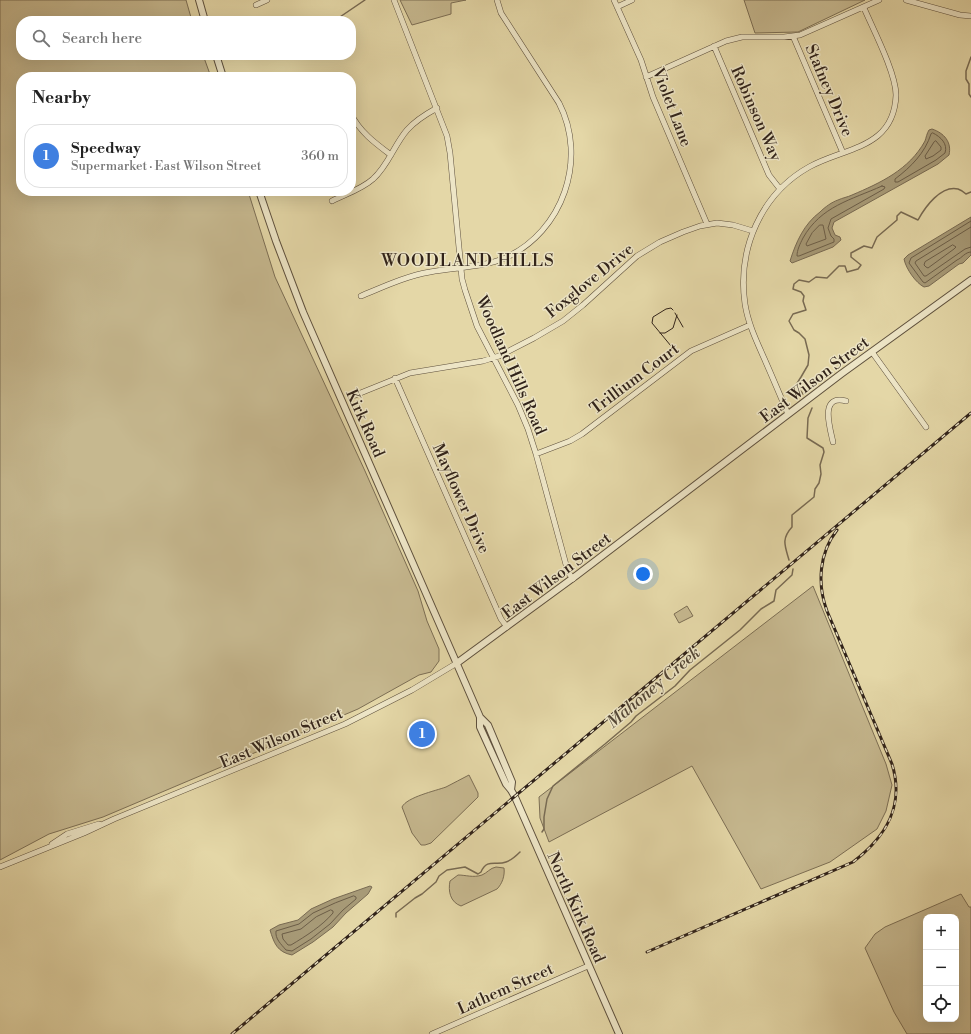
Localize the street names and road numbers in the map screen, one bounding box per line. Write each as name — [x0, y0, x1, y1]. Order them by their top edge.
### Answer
street label: Stafney Drive — [801, 41, 858, 140]
street label: Robinson Way — [726, 63, 786, 164]
street label: Violet Lane — [648, 64, 696, 150]
street label: Foxglove Drive — [541, 239, 638, 322]
street label: Woodland Hills Road — [471, 292, 551, 438]
street label: East Wilson Street — [756, 332, 873, 427]
street label: Trillium Court — [586, 339, 683, 419]
street label: Kirk Road — [341, 386, 389, 461]
street label: Mayflower Drive — [428, 440, 494, 556]
street label: East Wilson Street — [498, 528, 615, 623]
street label: East Wilson Street — [217, 703, 346, 773]
street label: North Kirk Road — [543, 849, 609, 966]
street label: Lathem Street — [454, 959, 557, 1019]

